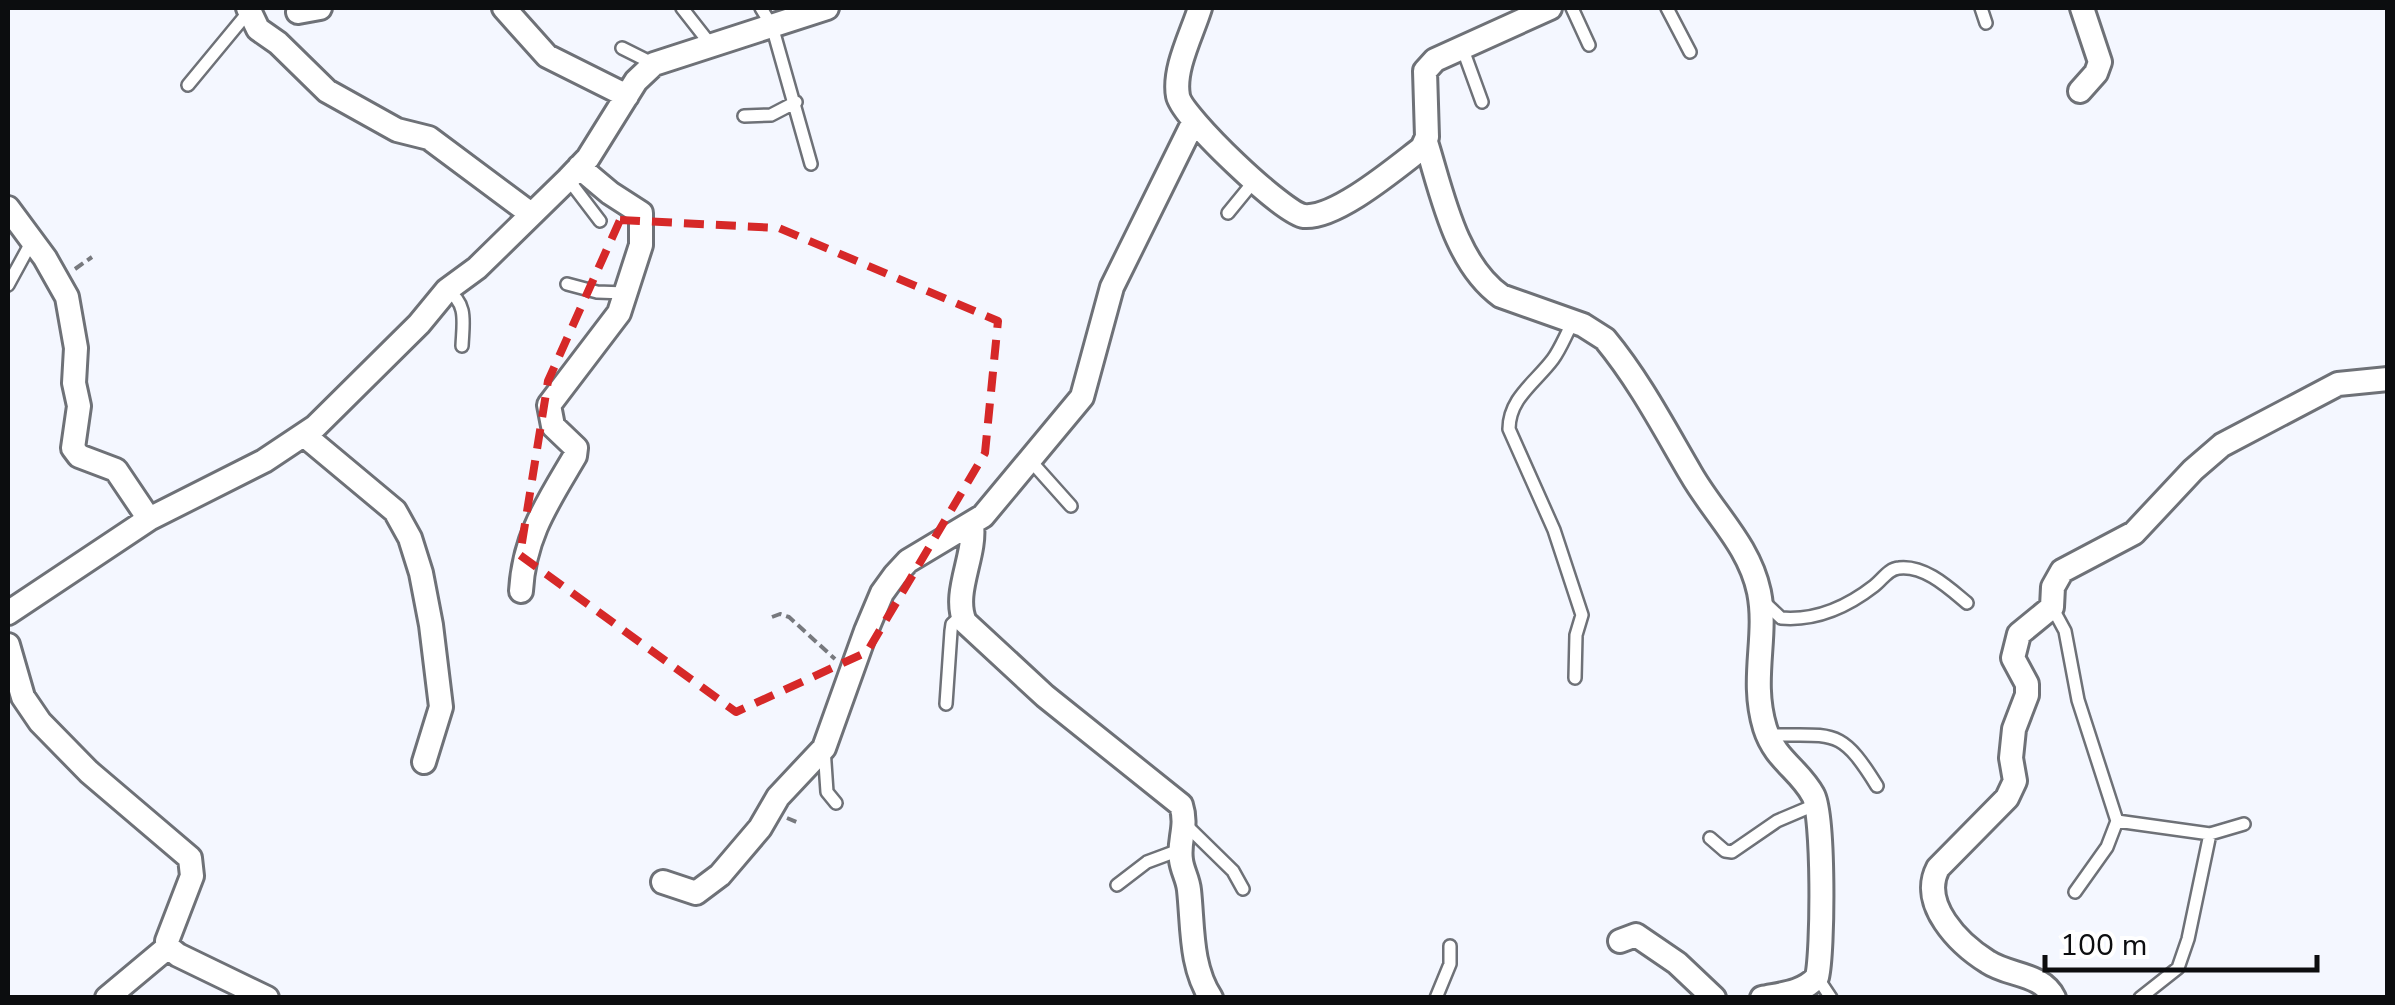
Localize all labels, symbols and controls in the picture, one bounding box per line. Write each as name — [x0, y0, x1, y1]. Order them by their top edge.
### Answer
scale bar — [2045, 910, 2318, 972]
text: 100 m — [2060, 925, 2147, 966]

